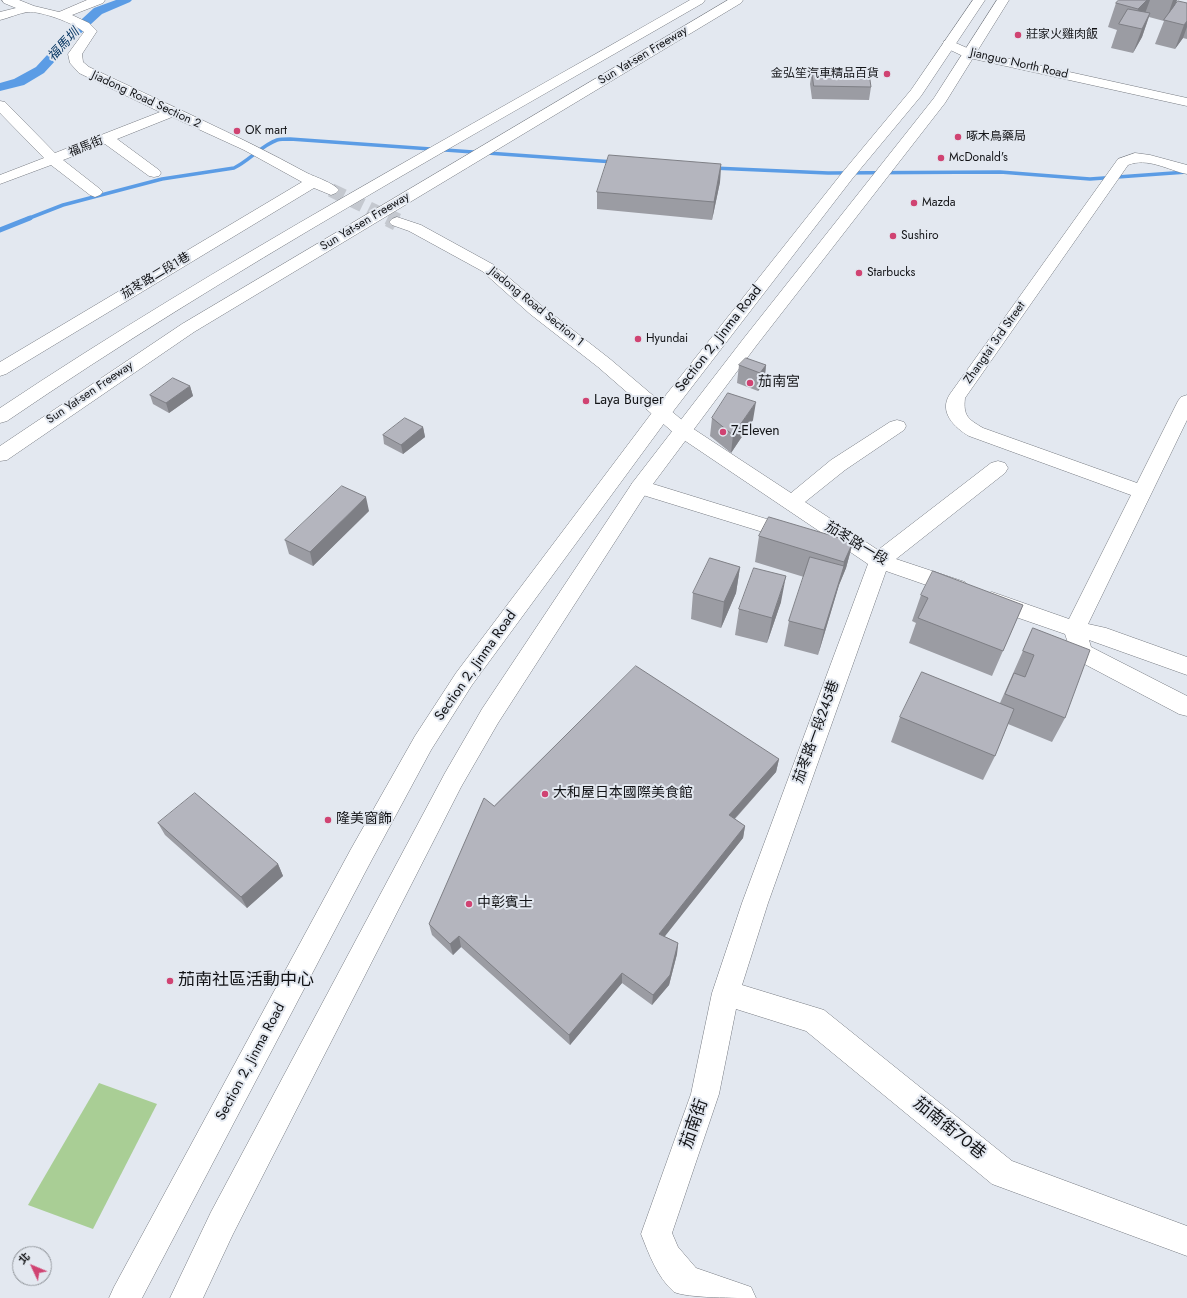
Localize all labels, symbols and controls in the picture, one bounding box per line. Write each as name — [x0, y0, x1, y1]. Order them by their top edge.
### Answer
street label: Sun Yat-sen Freeway — [596, 24, 690, 88]
water label: 福馬圳 — [45, 25, 83, 65]
place label: 莊家火雞肉飯 — [1026, 28, 1098, 42]
marker: 莊家火雞肉飯 — [1013, 30, 1023, 40]
street label: Jianguo North Road — [969, 46, 1069, 82]
place label: 金弘笙汽車精品百貨 — [771, 67, 879, 81]
street label: Jiadong Road Section 2 — [89, 68, 203, 132]
marker: 金弘笙汽車精品百貨 — [882, 69, 892, 79]
place label: OK mart — [245, 124, 287, 138]
marker: OK mart — [232, 126, 242, 136]
place label: 啄木鳥藥局 — [966, 130, 1026, 144]
marker: 啄木鳥藥局 — [953, 132, 963, 142]
street label: 福馬街 — [67, 134, 105, 160]
place label: McDonald's — [949, 151, 1008, 165]
marker: McDonald's — [936, 153, 946, 163]
street label: Sun Yat-sen Freeway — [318, 190, 412, 254]
place label: Mazda — [922, 196, 956, 210]
marker: Mazda — [909, 198, 919, 208]
place label: Sushiro — [901, 229, 939, 243]
marker: Sushiro — [888, 231, 898, 241]
street label: 茄苳路二段1巷 — [119, 250, 193, 302]
street label: Jiadong Road Section 1 — [486, 264, 586, 350]
place label: Starbucks — [867, 266, 915, 280]
marker: Starbucks — [854, 268, 864, 278]
street label: Section 2, Jinma Road — [672, 282, 766, 396]
street label: Zhangtai 3rd Street — [961, 299, 1029, 387]
place label: Hyundai — [646, 332, 688, 346]
marker: Hyundai — [633, 334, 643, 344]
street label: Sun Yat-sen Freeway — [44, 359, 136, 427]
place label: 茄南宮 — [758, 375, 800, 391]
marker: 茄南宮 — [745, 378, 755, 388]
place label: Laya Burger — [594, 393, 664, 409]
marker: Laya Burger — [581, 396, 591, 406]
place label: 7-Eleven — [731, 424, 780, 440]
marker: 7-Eleven — [718, 427, 728, 437]
street label: 茄苳路一段 — [822, 519, 890, 569]
street label: Section 2, Jinma Road — [432, 608, 520, 724]
street label: 茄苳路一段245巷 — [791, 678, 843, 786]
place label: 大和屋日本國際美食館 — [553, 786, 693, 802]
marker: 大和屋日本國際美食館 — [540, 789, 550, 799]
place label: 隆美窗飾 — [336, 812, 392, 828]
marker: 隆美窗飾 — [323, 815, 333, 825]
place label: 中彰賓士 — [477, 896, 533, 912]
marker: 中彰賓士 — [464, 899, 474, 909]
place label: 茄南社區活動中心 — [178, 971, 314, 991]
marker: 茄南社區活動中心 — [165, 976, 175, 986]
street label: Section 2, Jinma Road — [213, 1000, 289, 1124]
street label: 茄南街70巷 — [909, 1094, 989, 1164]
street label: 茄南街 — [677, 1097, 713, 1151]
north arrow — [12, 1246, 52, 1286]
text: 北 — [15, 1249, 34, 1268]

